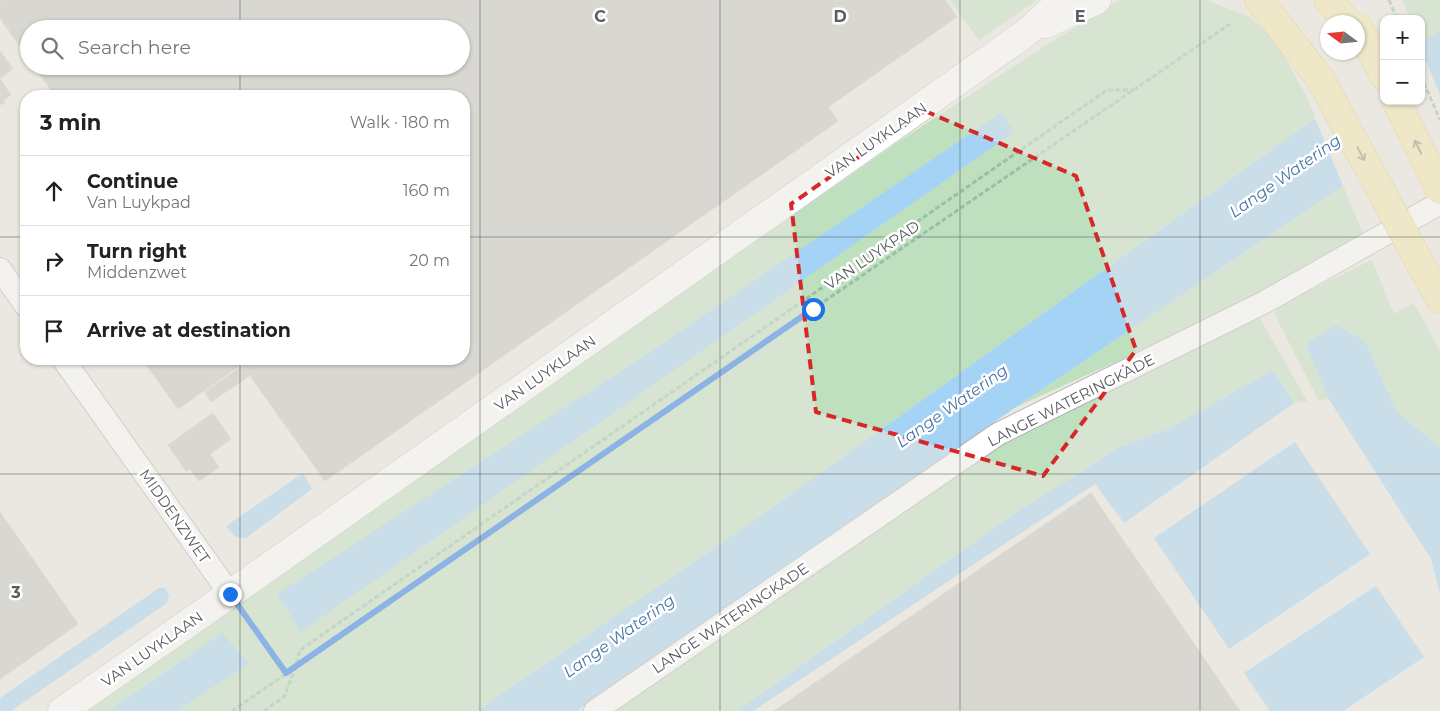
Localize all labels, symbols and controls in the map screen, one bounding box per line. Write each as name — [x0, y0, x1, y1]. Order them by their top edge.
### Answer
text: C — [594, 7, 606, 26]
text: D — [833, 7, 847, 26]
text: E — [1075, 7, 1085, 26]
north arrow — [1320, 15, 1365, 60]
map controls — [1380, 15, 1425, 105]
button: + — [1380, 15, 1425, 60]
search box — [20, 20, 470, 75]
icon: search — [38, 34, 66, 62]
text: Search here — [78, 36, 191, 59]
button: − — [1380, 60, 1425, 105]
street label: VAN LUYKLAAN — [821, 98, 931, 182]
text: 3 min — [40, 110, 101, 135]
text: Walk · 180 m — [350, 113, 450, 132]
water label: Lange Watering — [1226, 130, 1344, 221]
one-way arrow — [1413, 140, 1423, 155]
one-way arrow — [1356, 146, 1366, 161]
text: Continue — [87, 170, 178, 193]
icon: ahead — [40, 177, 68, 205]
text: 160 m — [403, 181, 450, 200]
text: Van Luykpad — [87, 193, 191, 212]
street label: VAN LUYKPAD — [821, 216, 923, 294]
text: Turn right — [87, 240, 187, 263]
icon: right — [40, 247, 68, 275]
text: 20 m — [409, 251, 450, 270]
text: Middenzwet — [87, 263, 187, 282]
route start — [802, 298, 825, 321]
icon: arrive — [40, 317, 68, 345]
text: Arrive at destination — [87, 319, 291, 342]
street label: VAN LUYKLAAN — [490, 331, 600, 415]
street label: LANGE WATERINGKADE — [984, 350, 1158, 450]
water label: Lange Watering — [893, 360, 1011, 451]
street label: MIDDENZWET — [135, 465, 215, 567]
street label: LANGE WATERINGKADE — [648, 558, 812, 678]
text: 3 — [10, 583, 21, 602]
route end — [219, 583, 242, 606]
water label: Lange Watering — [560, 590, 678, 681]
street label: VAN LUYKLAAN — [97, 607, 207, 691]

